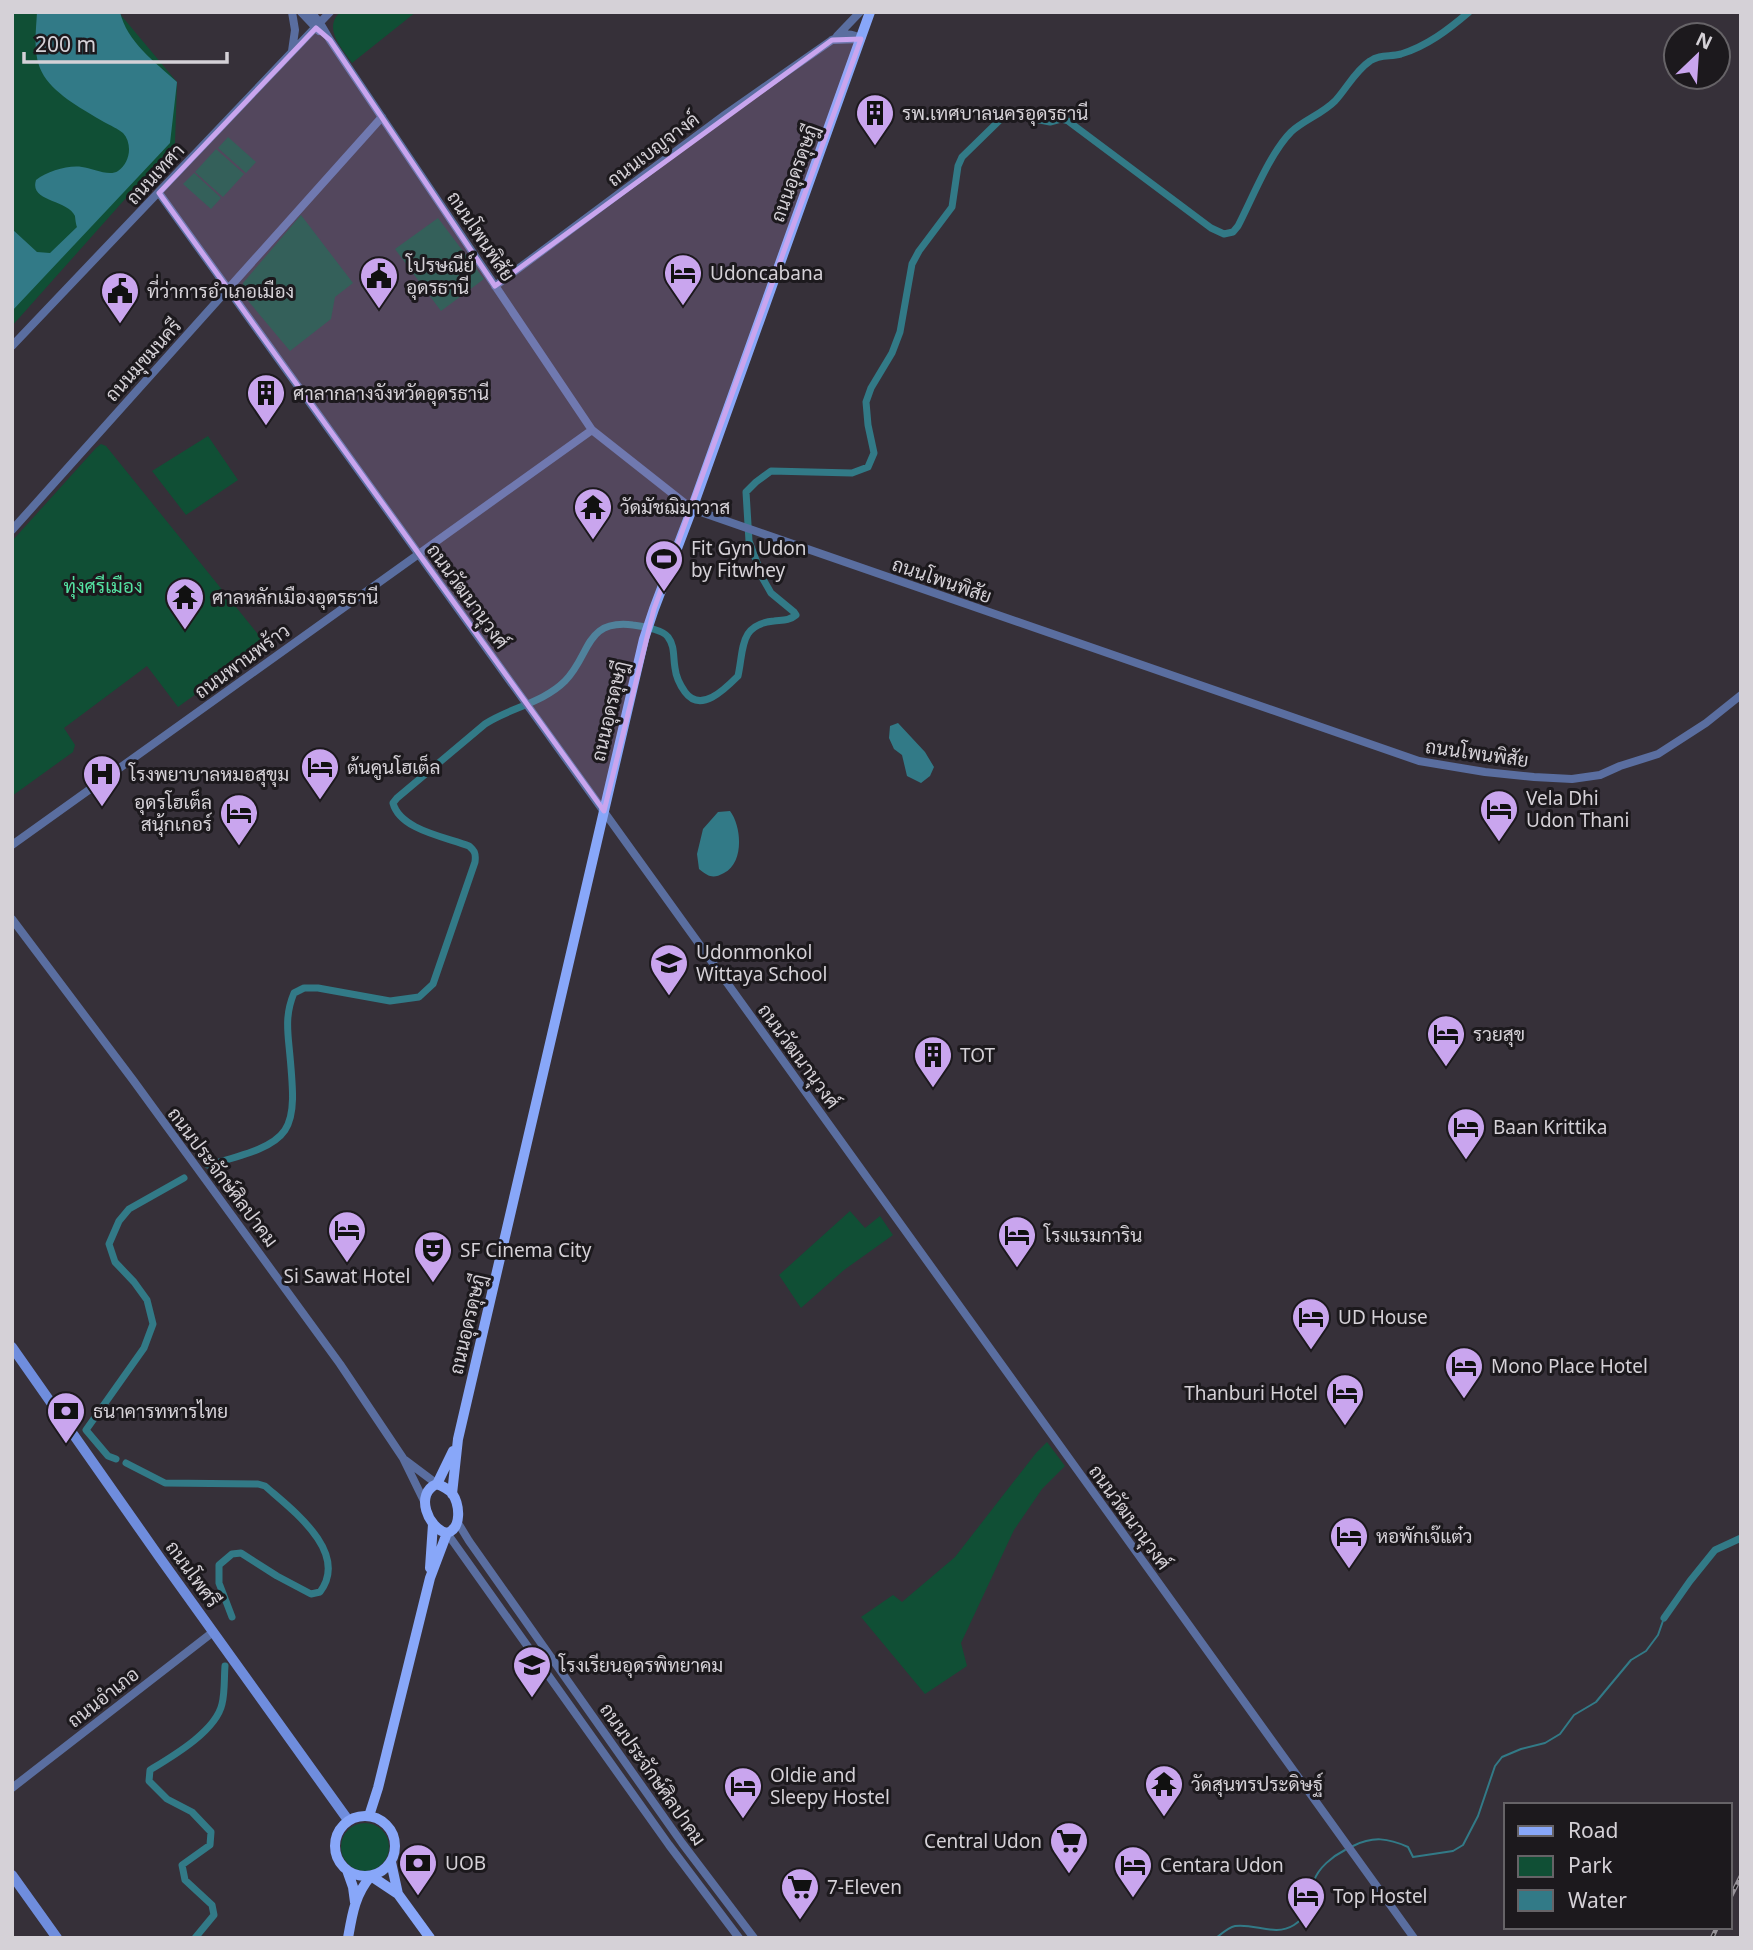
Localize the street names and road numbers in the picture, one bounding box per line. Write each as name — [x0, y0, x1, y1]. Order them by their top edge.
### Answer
street label: ถนนเบญจางค์ — [602, 106, 704, 192]
street label: ถนนอุดรดุษฎี — [764, 120, 824, 226]
street label: ถนนเทศา — [120, 138, 190, 210]
street label: ถนนโพนพิสัย — [441, 186, 521, 286]
street label: ถนนมุขมนครี — [99, 313, 187, 407]
street label: ถนนวัฒนานุวงศ์ — [421, 538, 515, 654]
street label: ถนนโพนพิสัย — [889, 551, 995, 609]
street label: ถนนพานพร้าว — [189, 618, 295, 704]
street label: ถนนอุดรดุษฎี — [585, 658, 633, 764]
street label: ถนนโพนพิสัย — [1424, 733, 1530, 773]
street label: ถนนวัฒนานุวงศ์ — [752, 998, 846, 1114]
street label: ถนนประจักษ์ศิลปาคม — [162, 1102, 284, 1252]
street label: ถนนอุดรดุษฎี — [443, 1271, 491, 1377]
street label: ถนนวัฒนานุวงศ์ — [1083, 1459, 1177, 1575]
street label: ถนนโพศรี — [160, 1535, 226, 1613]
street label: ถนนอำเภอ — [62, 1661, 144, 1733]
street label: ถนนประจักษ์ศิลปาคม — [594, 1697, 712, 1851]

